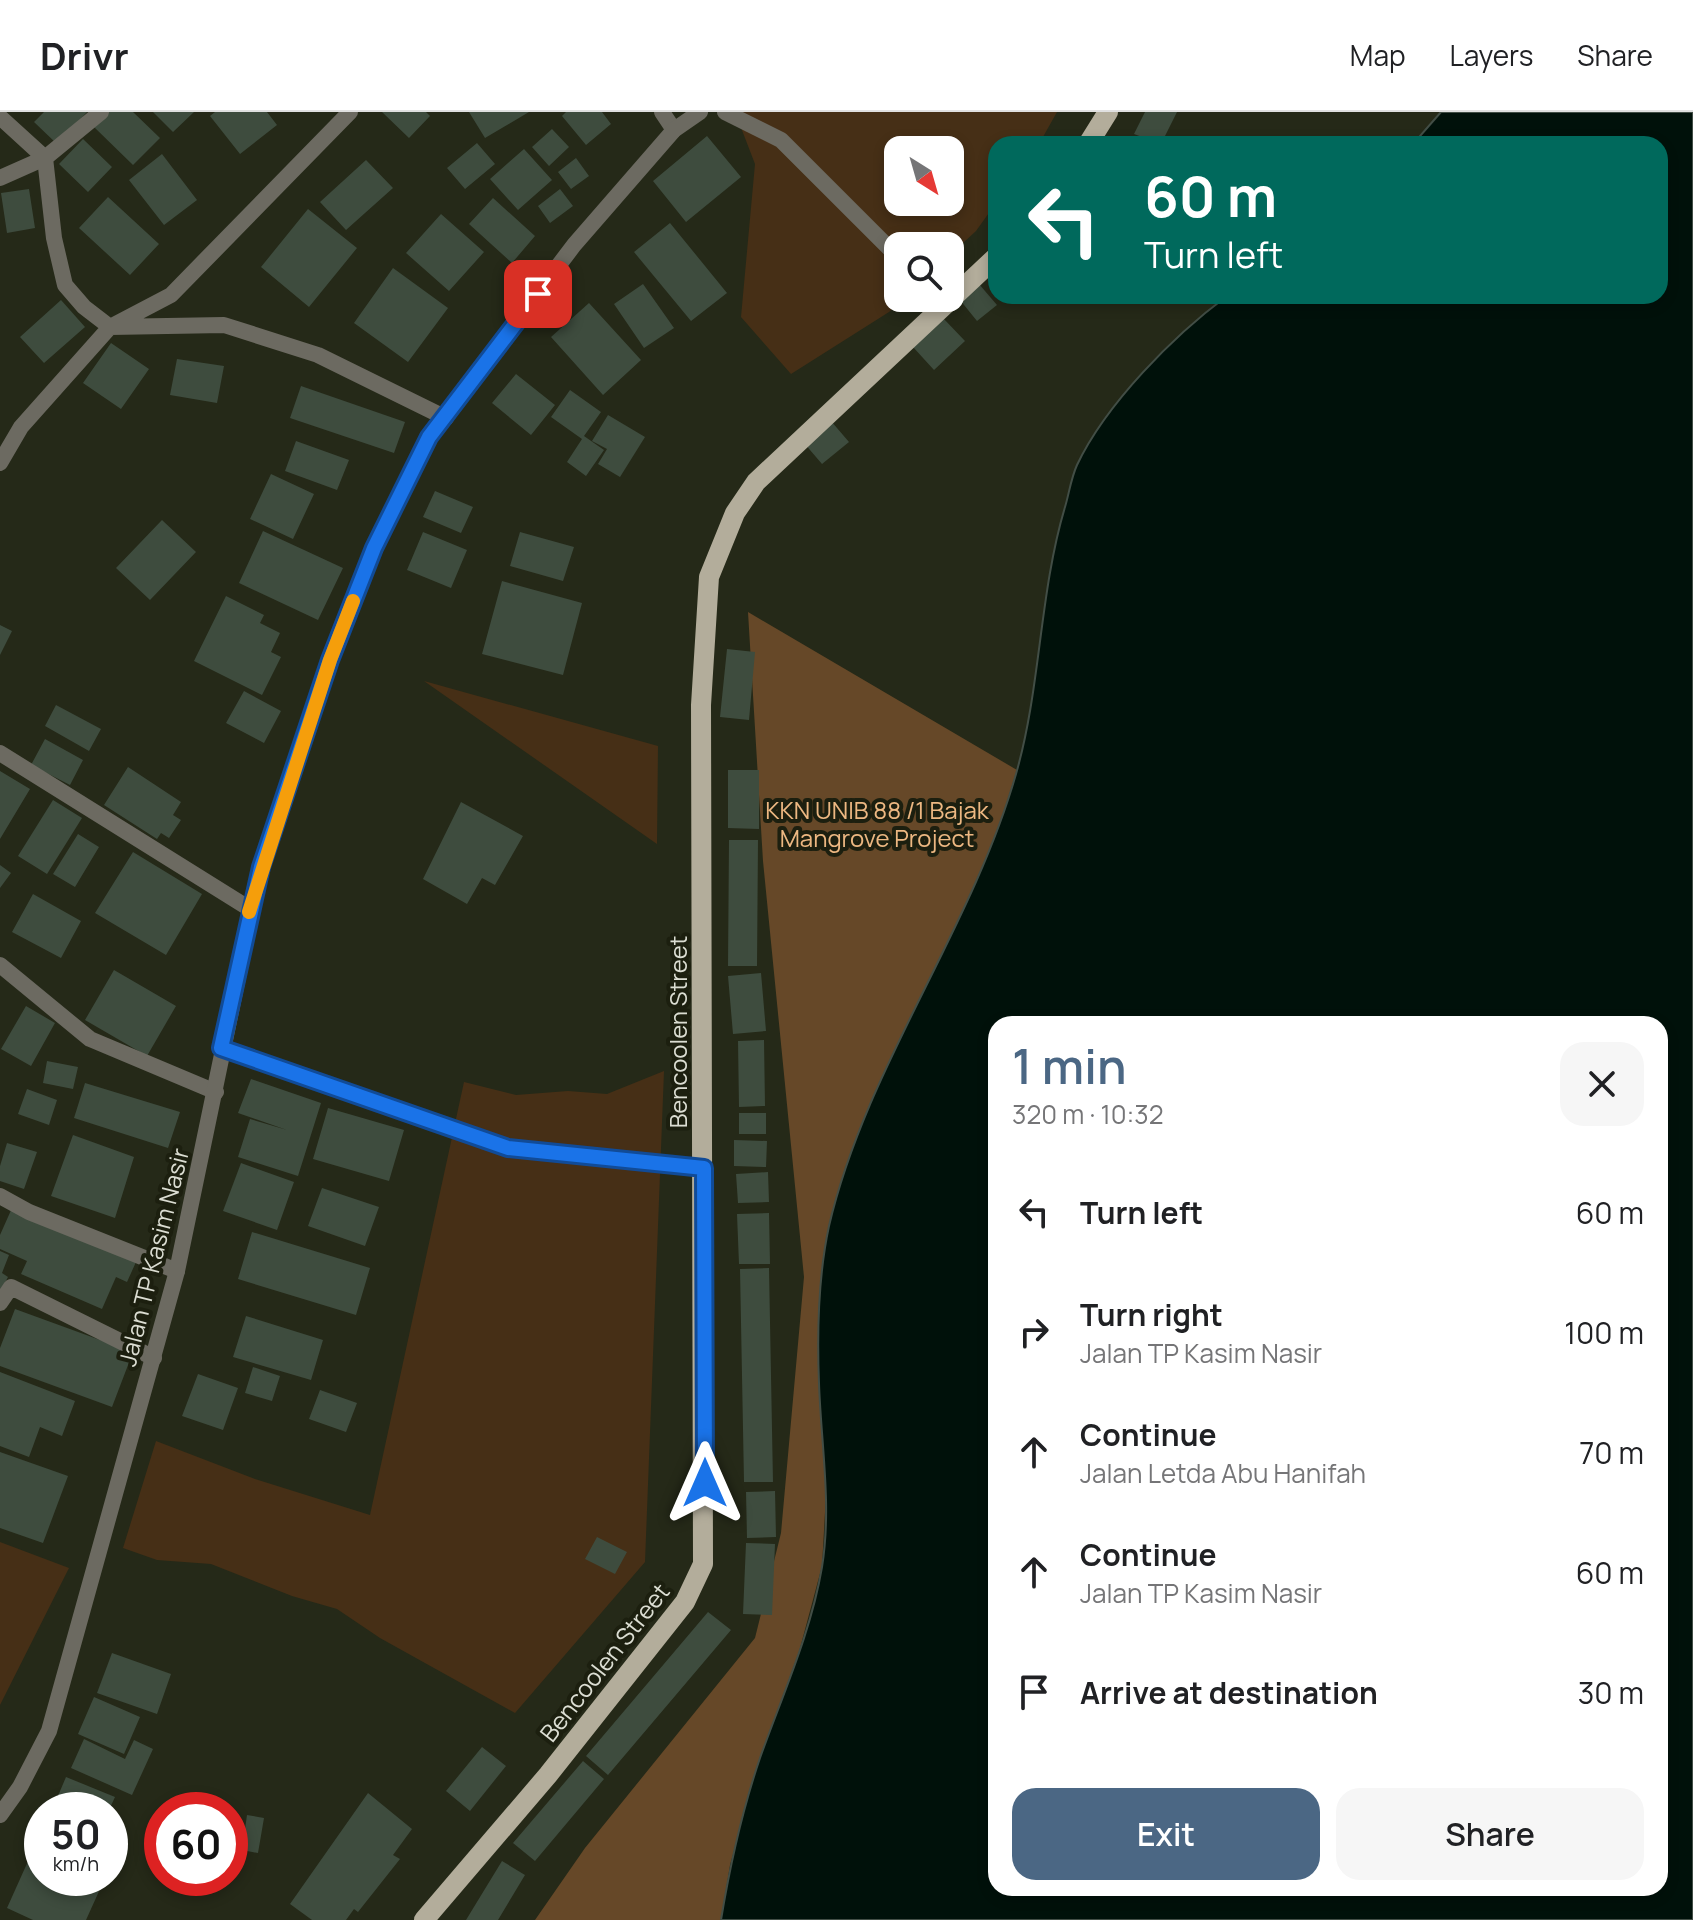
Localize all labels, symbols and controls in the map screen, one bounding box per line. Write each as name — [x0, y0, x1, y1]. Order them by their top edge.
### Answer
text: Drivr — [40, 29, 129, 81]
text: Map — [1350, 36, 1406, 74]
text: Layers — [1450, 36, 1533, 74]
text: Share — [1577, 36, 1653, 74]
north arrow — [884, 136, 964, 216]
map controls — [884, 136, 964, 312]
text: 60 m — [1144, 157, 1277, 234]
icon: left — [1012, 168, 1116, 272]
text: Turn left — [1144, 230, 1283, 279]
button: search — [884, 232, 964, 312]
pin — [504, 260, 572, 328]
icon: arrive — [516, 272, 560, 316]
park label: KKN UNIB 88 /1 Bajak Mangrove Project — [765, 793, 990, 854]
street label: Bencoolen Street — [661, 936, 694, 1128]
text: 1 min — [1012, 1033, 1126, 1098]
button: close — [1560, 1042, 1644, 1126]
text: 320 m · 10:32 — [1012, 1096, 1164, 1132]
street label: Jalan TP Kasim Nasir — [110, 1144, 196, 1369]
icon: left — [1012, 1190, 1056, 1234]
text: Turn left — [1080, 1192, 1203, 1233]
text: 60 m — [1576, 1192, 1644, 1233]
text: Turn right — [1080, 1294, 1223, 1335]
icon: right — [1012, 1310, 1056, 1354]
text: 100 m — [1564, 1312, 1644, 1353]
text: Jalan TP Kasim Nasir — [1080, 1335, 1322, 1371]
text: Continue — [1080, 1414, 1216, 1455]
icon: ahead — [1012, 1430, 1056, 1474]
text: 70 m — [1579, 1432, 1644, 1473]
position arrow — [663, 1441, 747, 1525]
text: Jalan Letda Abu Hanifah — [1080, 1455, 1366, 1491]
text: Continue — [1080, 1534, 1216, 1575]
icon: ahead — [1012, 1550, 1056, 1594]
text: 60 m — [1576, 1552, 1644, 1593]
text: Jalan TP Kasim Nasir — [1080, 1575, 1322, 1611]
street label: Bencoolen Street — [532, 1576, 676, 1748]
icon: arrive — [1012, 1670, 1056, 1714]
text: Arrive at destination — [1080, 1672, 1378, 1713]
text: 30 m — [1578, 1672, 1644, 1713]
button: Exit — [1012, 1788, 1320, 1880]
button: Share — [1336, 1788, 1644, 1880]
speed limit sign: 60 — [144, 1792, 248, 1896]
text: 50 — [51, 1806, 101, 1861]
text: km/h — [53, 1850, 99, 1877]

